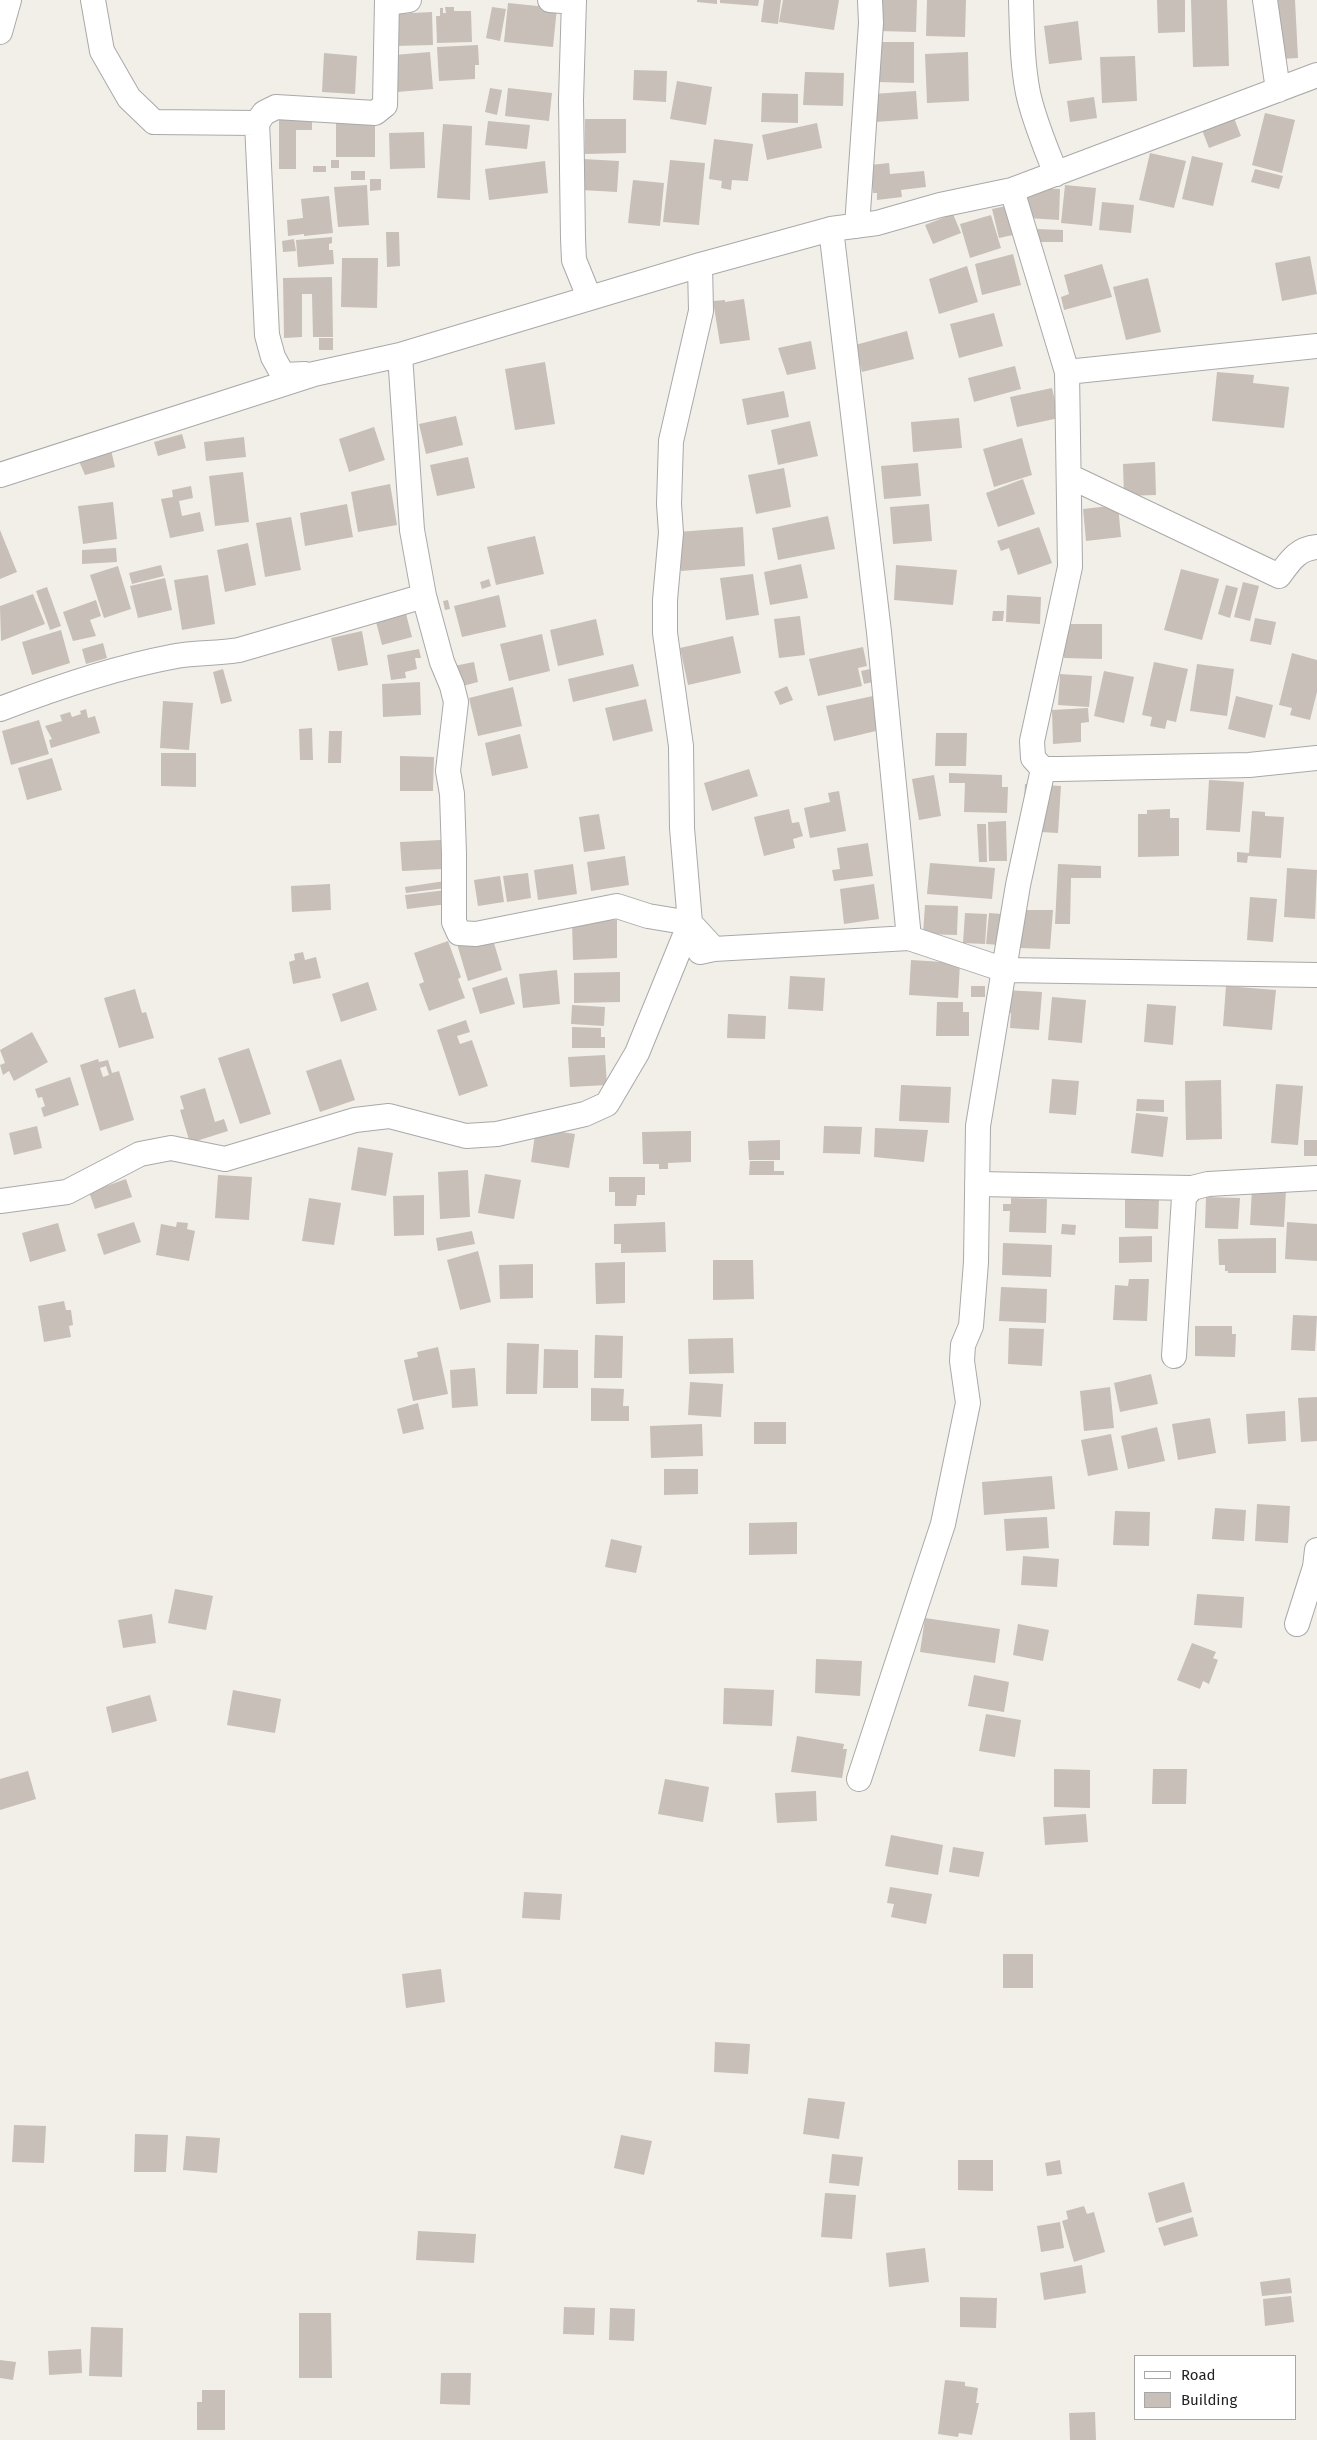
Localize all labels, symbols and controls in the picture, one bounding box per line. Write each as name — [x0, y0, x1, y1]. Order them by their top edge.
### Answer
legend — [1134, 2355, 1297, 2420]
text: Road — [1181, 2366, 1216, 2384]
text: Building — [1181, 2391, 1237, 2409]

